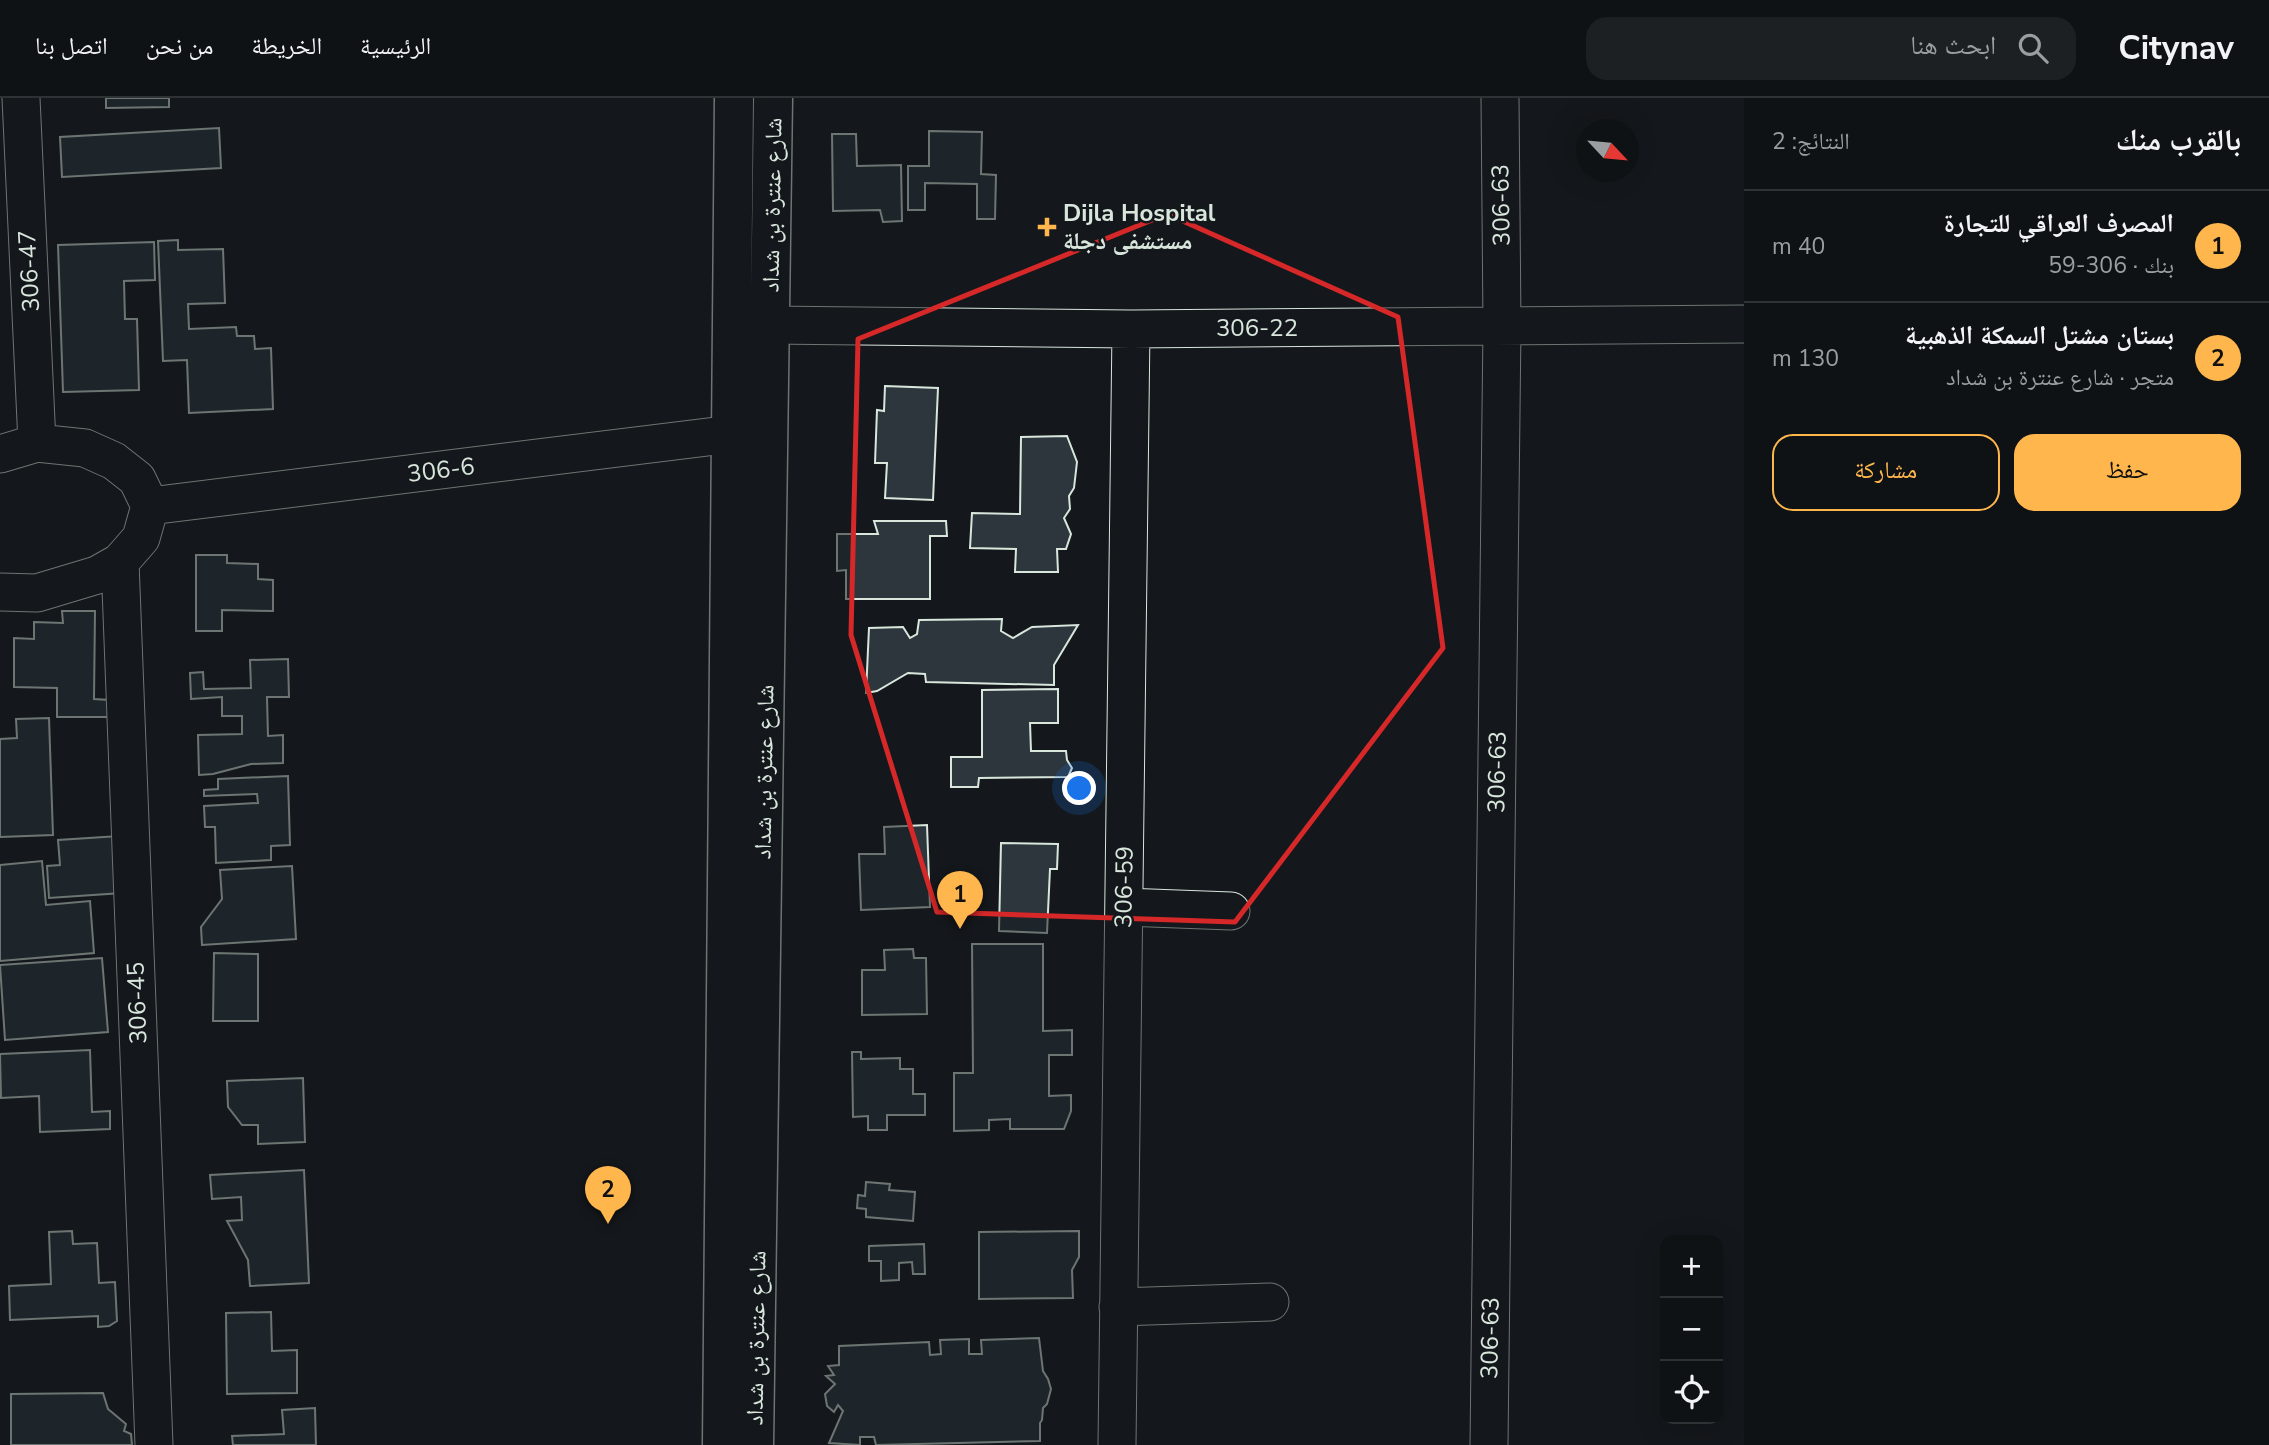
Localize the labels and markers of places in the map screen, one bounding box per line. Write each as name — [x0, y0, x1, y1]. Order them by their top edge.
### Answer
place label: Dijla Hospital مستشفى دجلة — [1063, 197, 1216, 257]
marker: Dijla Hospital مستشفى دجلة — [1037, 217, 1057, 237]
pin: 1 — [937, 871, 983, 929]
pin: 2 — [585, 1166, 631, 1224]

